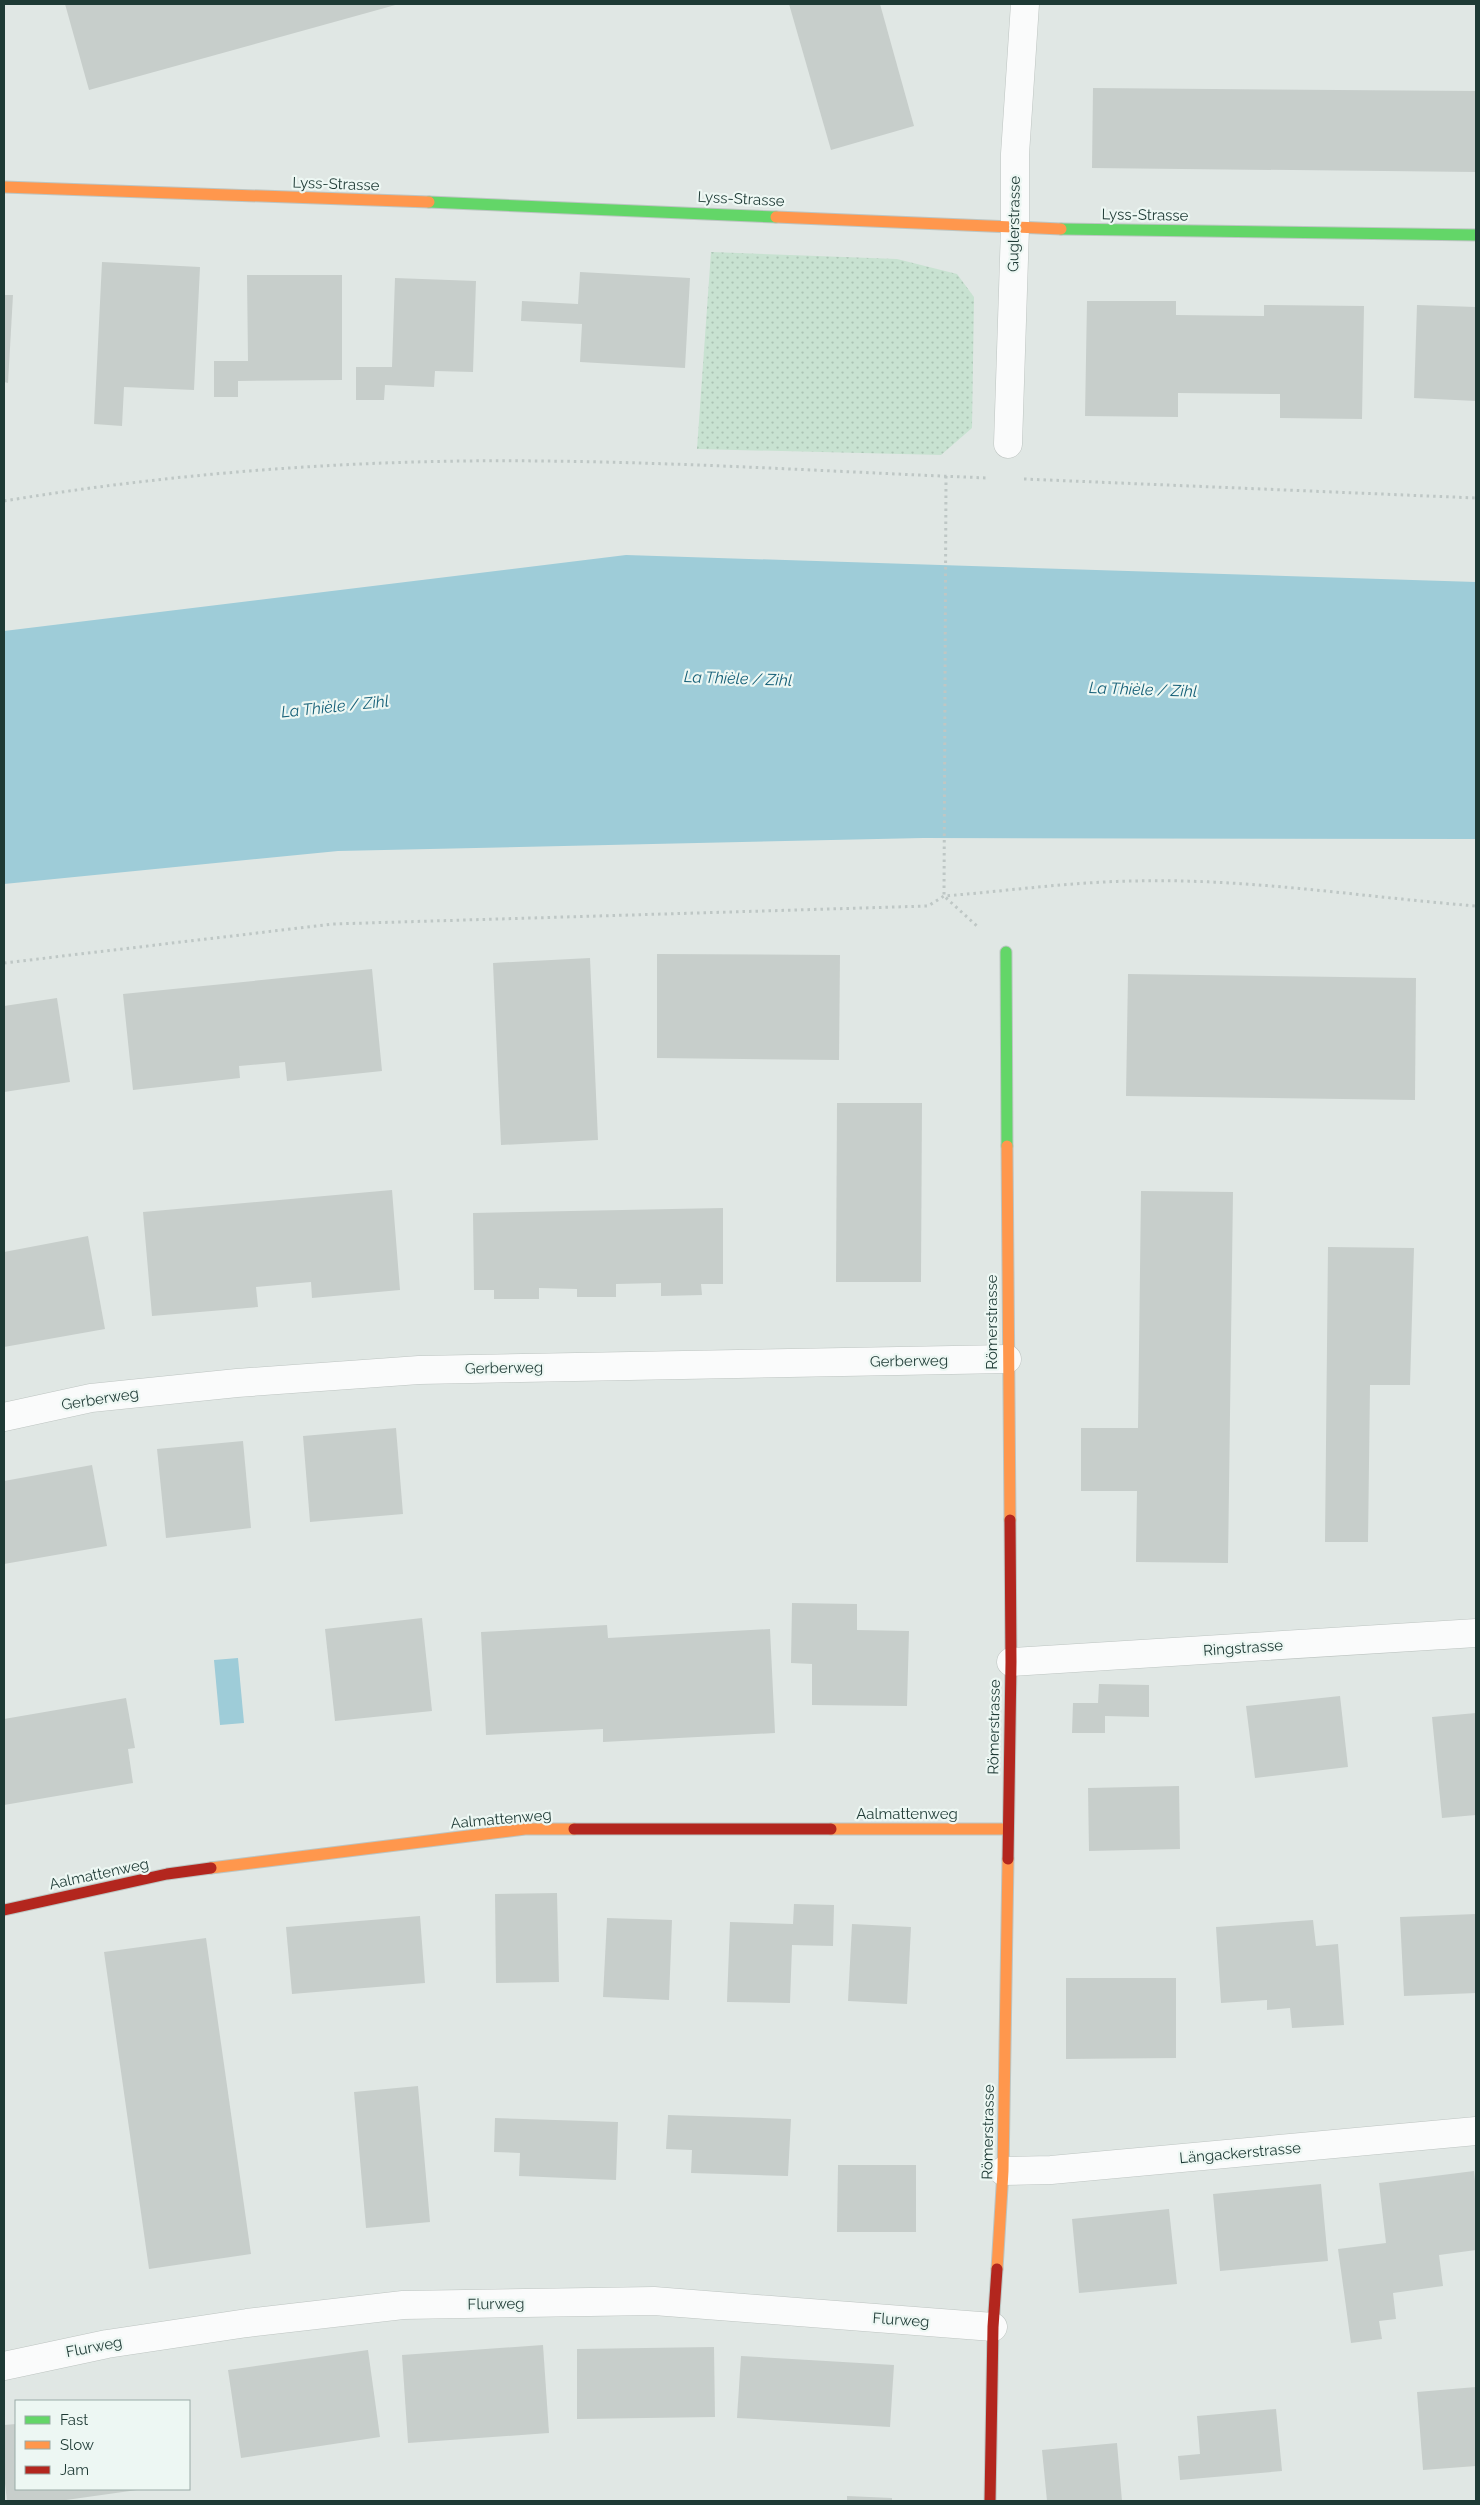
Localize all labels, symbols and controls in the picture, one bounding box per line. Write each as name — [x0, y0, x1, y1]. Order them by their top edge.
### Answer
street label: Lyss-Strasse — [292, 173, 380, 195]
street label: Guglerstrasse — [1004, 176, 1024, 272]
street label: Lyss-Strasse — [697, 188, 785, 210]
street label: Lyss-Strasse — [1101, 205, 1189, 225]
water label: La Thièle / Zihl — [684, 667, 792, 690]
water label: La Thièle / Zihl — [1089, 678, 1197, 701]
water label: La Thièle / Zihl — [280, 691, 390, 722]
street label: Römerstrasse — [983, 1274, 1001, 1370]
street label: Gerberweg — [870, 1351, 948, 1371]
street label: Gerberweg — [465, 1358, 543, 1378]
street label: Gerberweg — [60, 1384, 140, 1414]
street label: Ringstrasse — [1202, 1636, 1284, 1660]
street label: Römerstrasse — [984, 1679, 1004, 1775]
street label: Aalmattenweg — [856, 1805, 958, 1823]
street label: Aalmattenweg — [450, 1806, 552, 1832]
street label: Aalmattenweg — [47, 1855, 151, 1893]
street label: Römerstrasse — [978, 2084, 998, 2180]
street label: Längackerstrasse — [1178, 2139, 1302, 2167]
street label: Flurweg — [467, 2295, 525, 2313]
street label: Flurweg — [872, 2309, 930, 2331]
street label: Flurweg — [64, 2333, 124, 2361]
legend — [15, 2400, 190, 2490]
text: Fast — [60, 2411, 88, 2429]
text: Slow — [60, 2436, 94, 2454]
text: Jam — [60, 2461, 89, 2479]

